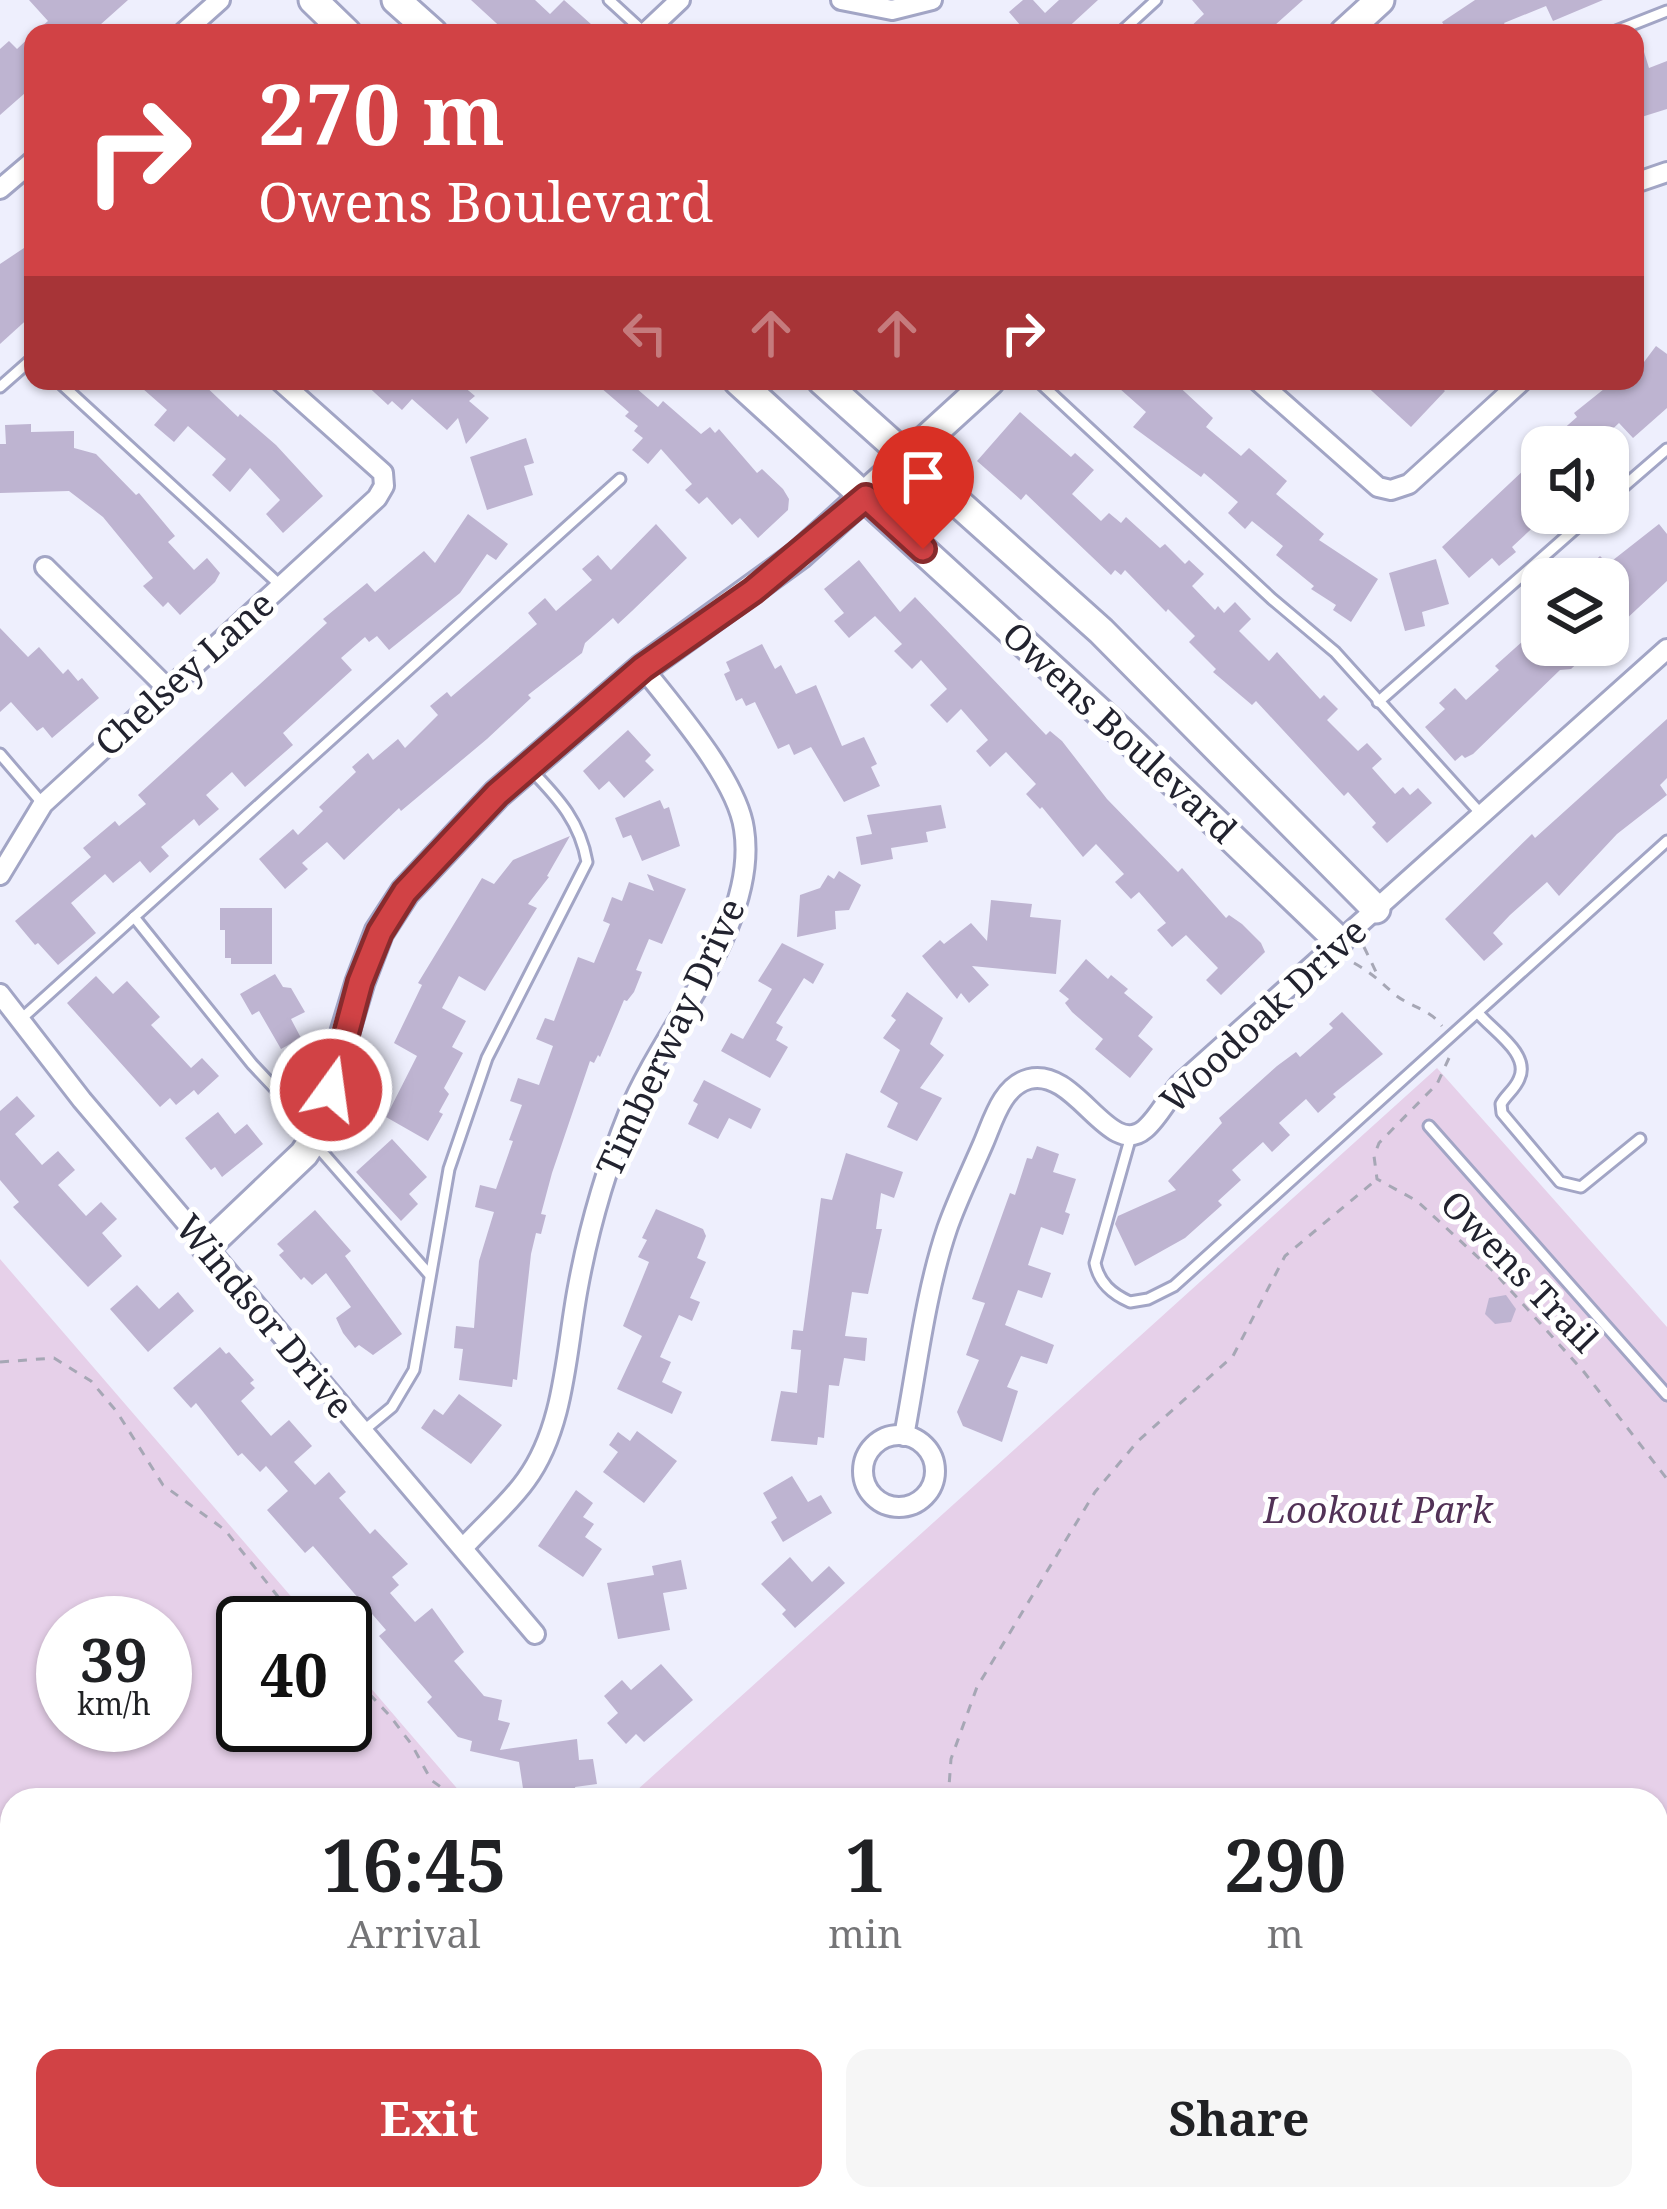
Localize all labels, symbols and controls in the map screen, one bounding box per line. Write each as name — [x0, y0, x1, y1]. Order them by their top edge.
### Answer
text: 270 m — [258, 55, 505, 170]
icon: right — [60, 72, 216, 228]
text: Owens Boulevard — [258, 164, 713, 238]
icon: left — [612, 300, 678, 366]
icon: ahead — [738, 300, 804, 366]
icon: ahead — [864, 300, 930, 366]
icon: right — [990, 300, 1056, 366]
pin — [872, 426, 974, 549]
map controls — [1521, 426, 1629, 666]
button: sound — [1521, 426, 1629, 534]
icon: arrive — [890, 444, 956, 510]
button: layers — [1521, 558, 1629, 666]
street label: Chelsey Lane — [84, 579, 284, 767]
street label: Owens Boulevard — [992, 611, 1248, 853]
street label: Timberway Drive — [584, 890, 756, 1184]
street label: Woodoak Drive — [1149, 907, 1377, 1123]
position arrow — [268, 1027, 394, 1153]
street label: Owens Trail — [1430, 1180, 1610, 1362]
street label: Windsor Drive — [165, 1203, 365, 1429]
park label: Lookout Park — [1263, 1485, 1494, 1534]
speed limit sign: 40 — [216, 1596, 372, 1752]
text: 39 — [80, 1618, 148, 1700]
text: km/h — [77, 1683, 151, 1724]
text: 16:45 — [322, 1815, 506, 1913]
text: 1 — [845, 1815, 886, 1913]
text: 290 — [1224, 1815, 1346, 1913]
text: Arrival — [347, 1906, 481, 1959]
text: min — [828, 1906, 903, 1959]
text: m — [1267, 1906, 1304, 1959]
button: Exit — [36, 2049, 822, 2187]
button: Share — [846, 2049, 1632, 2187]

